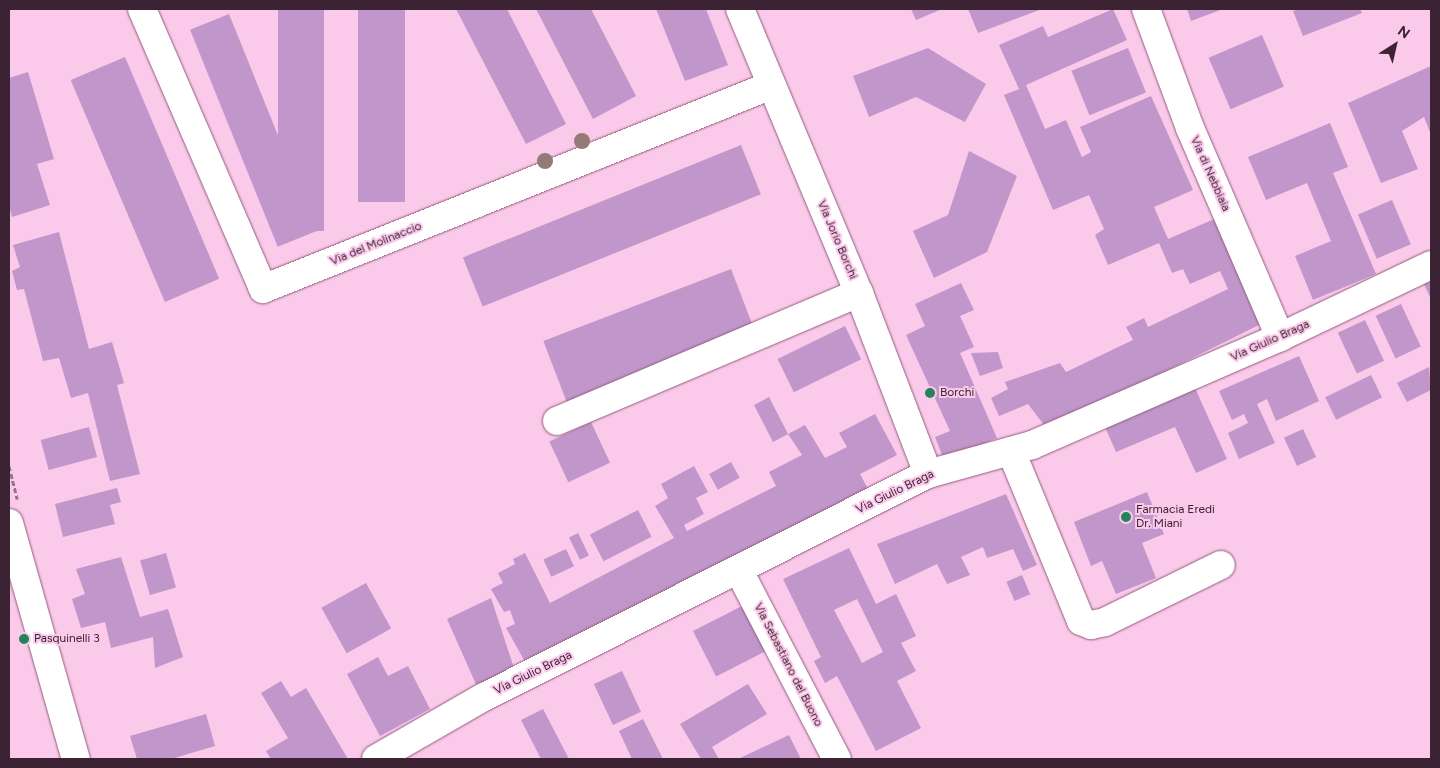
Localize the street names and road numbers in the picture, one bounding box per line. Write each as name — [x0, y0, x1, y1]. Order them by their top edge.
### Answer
street label: Via di Nebbiaia — [1187, 134, 1233, 214]
street label: Via Jorio Borchi — [814, 198, 860, 282]
street label: Via del Molinaccio — [328, 219, 424, 269]
street label: Via Giulio Braga — [1228, 317, 1312, 365]
street label: Via Giulio Braga — [854, 467, 936, 517]
street label: Via Sebastiano del Buono — [751, 601, 825, 729]
street label: Via Giulio Braga — [492, 648, 574, 698]

